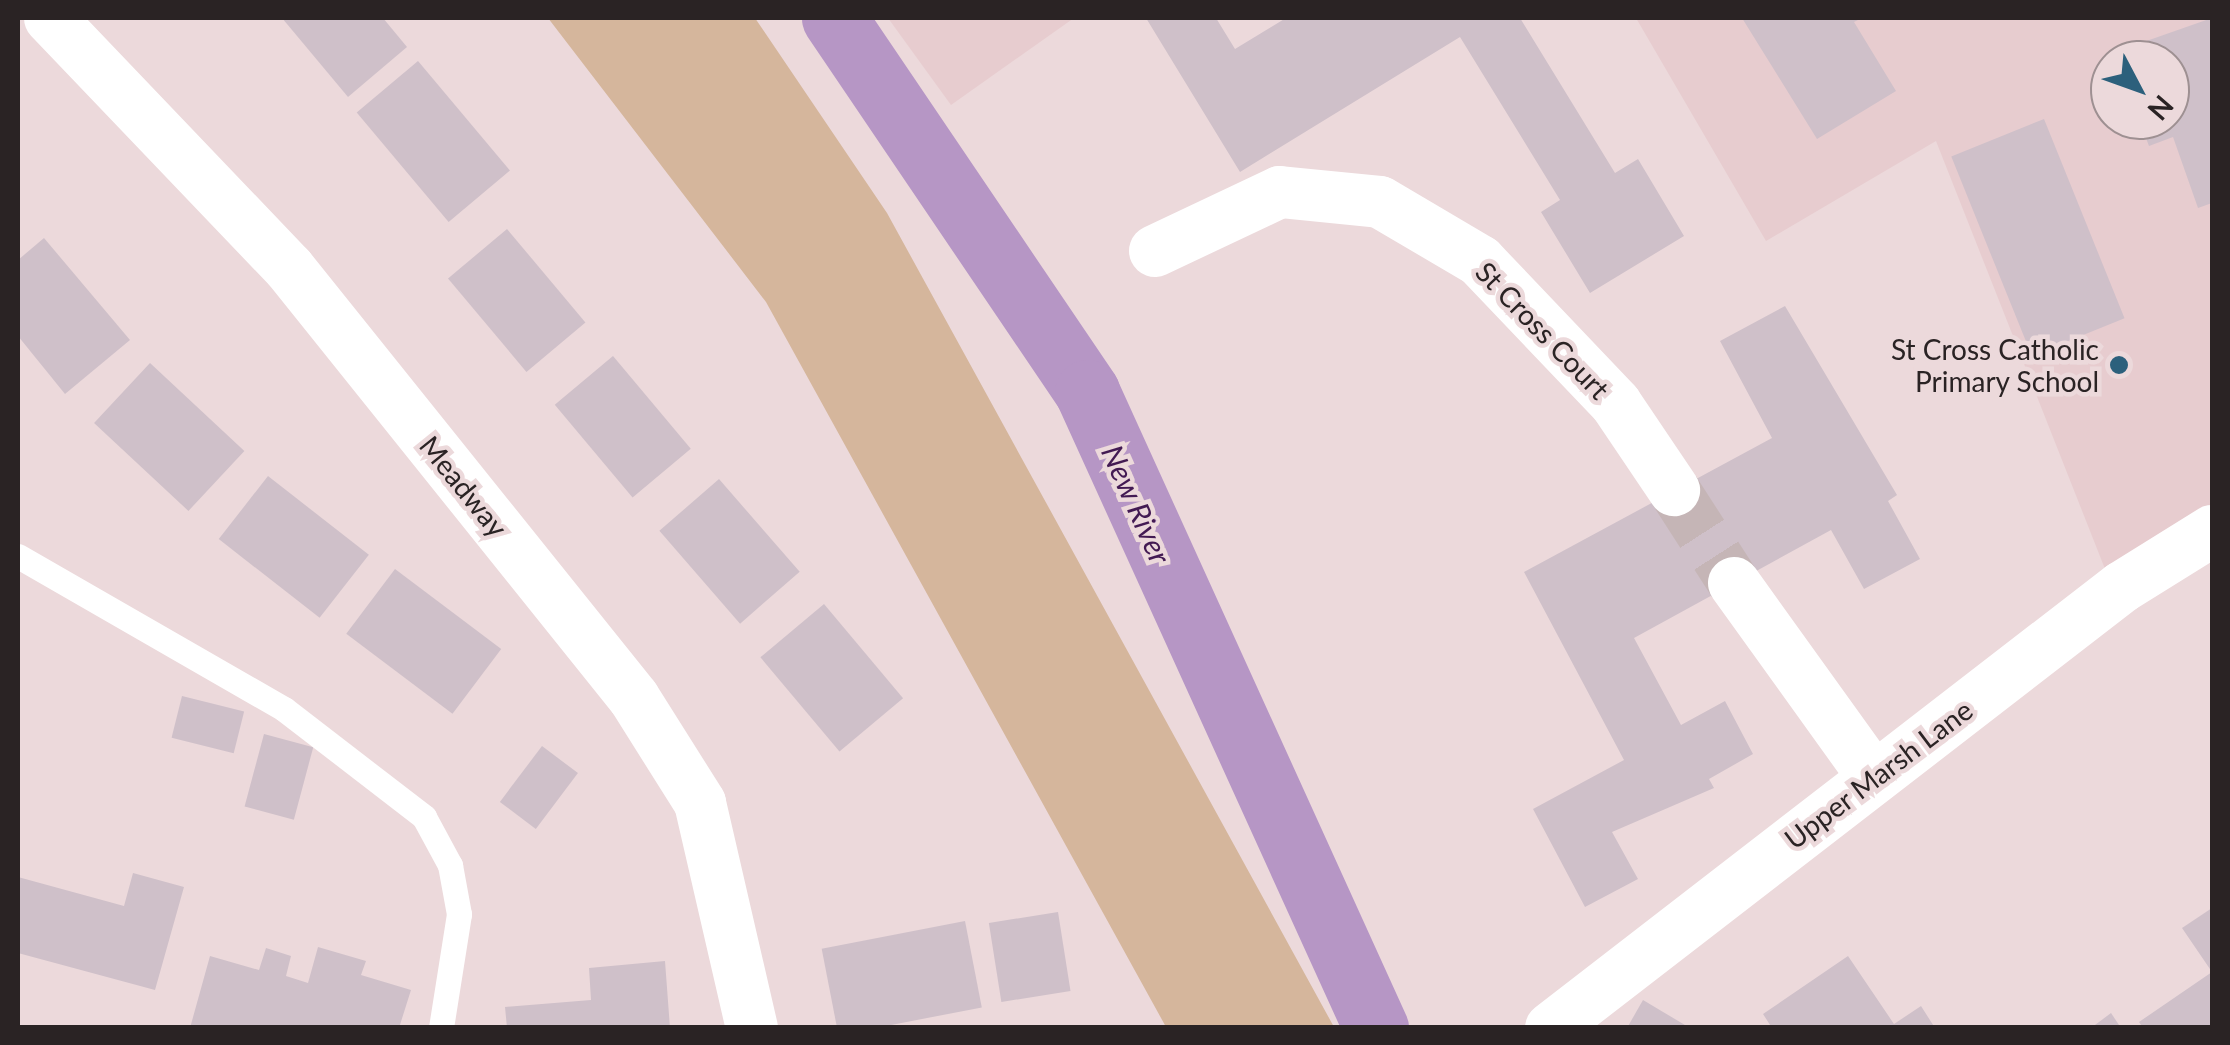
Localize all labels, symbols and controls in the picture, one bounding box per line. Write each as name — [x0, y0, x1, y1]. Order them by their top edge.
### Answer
north arrow — [2090, 40, 2190, 140]
text: N — [2141, 89, 2181, 128]
street label: St Cross Court — [1469, 255, 1617, 405]
place label: St Cross Catholic Primary School — [1891, 332, 2099, 398]
marker: St Cross Catholic Primary School — [2108, 354, 2130, 376]
street label: Meadway — [413, 429, 515, 543]
water label: New River — [1095, 439, 1179, 569]
street label: Upper Marsh Lane — [1777, 692, 1979, 856]

